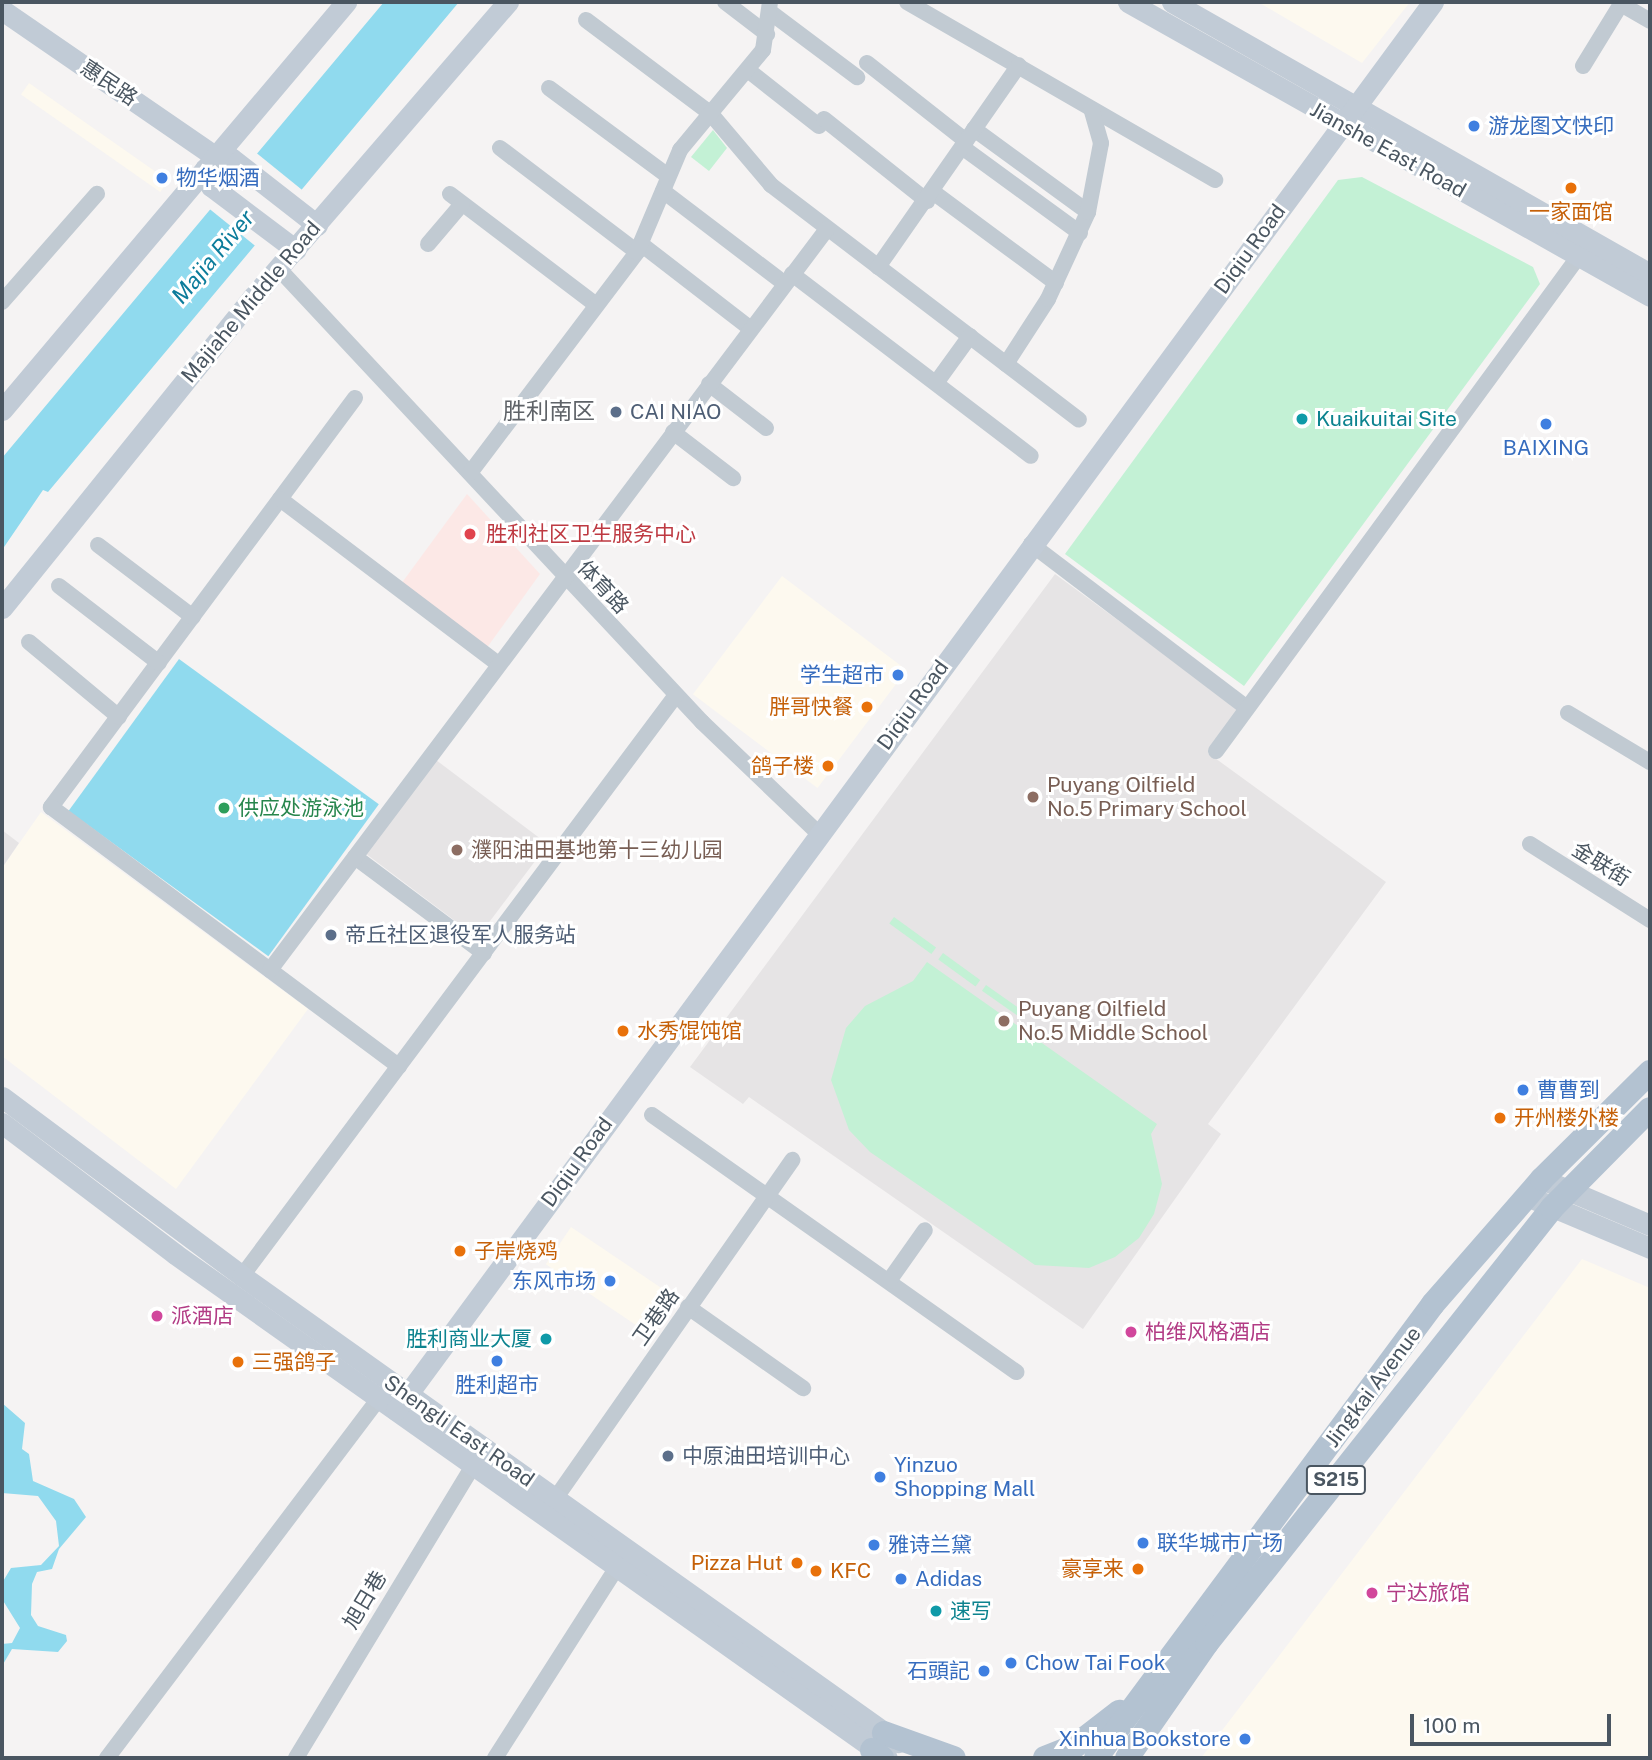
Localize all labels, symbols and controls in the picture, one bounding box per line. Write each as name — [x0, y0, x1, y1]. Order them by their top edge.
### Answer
street label: 惠民路 — [76, 55, 142, 111]
street label: Jianshe East Road — [1306, 97, 1470, 203]
place label: 游龙图文快印 — [1488, 113, 1614, 139]
marker: 游龙图文快印 — [1466, 118, 1482, 134]
place label: 物华烟酒 — [176, 165, 260, 191]
marker: 物华烟酒 — [154, 170, 170, 186]
marker: 一家面馆 — [1563, 180, 1579, 196]
street label: Diqiu Road — [1209, 199, 1291, 299]
place label: 一家面馆 — [1529, 199, 1613, 225]
water label: Majia River — [166, 205, 260, 309]
street label: Majiahe Middle Road — [176, 216, 326, 388]
district label: 胜利南区 — [503, 397, 595, 425]
place label: CAI NIAO — [630, 399, 721, 425]
marker: CAI NIAO — [608, 404, 624, 420]
place label: Kuaikuitai Site — [1316, 406, 1457, 432]
marker: Kuaikuitai Site — [1294, 411, 1310, 427]
marker: BAIXING — [1538, 416, 1554, 432]
place label: BAIXING — [1503, 435, 1589, 461]
place label: 胜利社区卫生服务中心 — [486, 521, 696, 547]
marker: 胜利社区卫生服务中心 — [460, 524, 480, 544]
street label: 体育路 — [572, 555, 634, 619]
street label: Diqiu Road — [872, 655, 954, 755]
place label: 学生超市 — [800, 662, 884, 688]
marker: 学生超市 — [890, 667, 906, 683]
place label: 胖哥快餐 — [769, 694, 853, 720]
marker: 胖哥快餐 — [859, 699, 875, 715]
place label: 鸽子楼 — [751, 753, 814, 779]
marker: 鸽子楼 — [820, 758, 836, 774]
place label: Puyang Oilfield No.5 Primary School — [1047, 772, 1247, 822]
marker: Puyang Oilfield No.5 Primary School — [1025, 789, 1041, 805]
place label: 供应处游泳池 — [238, 795, 364, 821]
marker: 供应处游泳池 — [216, 800, 232, 816]
place label: 濮阳油田基地第十三幼儿园 — [471, 837, 723, 863]
street label: 金联街 — [1568, 837, 1634, 891]
marker: 濮阳油田基地第十三幼儿园 — [449, 842, 465, 858]
place label: 帝丘社区退役军人服务站 — [345, 922, 576, 948]
marker: 帝丘社区退役军人服务站 — [323, 927, 339, 943]
place label: Puyang Oilfield No.5 Middle School — [1018, 996, 1208, 1046]
marker: Puyang Oilfield No.5 Middle School — [996, 1013, 1012, 1029]
place label: 水秀馄饨馆 — [637, 1018, 742, 1044]
marker: 水秀馄饨馆 — [615, 1023, 631, 1039]
place label: 曹曹到 — [1537, 1077, 1600, 1103]
marker: 曹曹到 — [1515, 1082, 1531, 1098]
place label: 开州楼外楼 — [1514, 1105, 1619, 1131]
marker: 开州楼外楼 — [1492, 1110, 1508, 1126]
street label: Diqiu Road — [536, 1112, 618, 1212]
place label: 子岸烧鸡 — [474, 1238, 558, 1264]
marker: 子岸烧鸡 — [452, 1243, 468, 1259]
place label: 东风市场 — [512, 1268, 596, 1294]
marker: 东风市场 — [602, 1273, 618, 1289]
street label: 卫巷路 — [628, 1284, 684, 1350]
place label: 派酒店 — [171, 1303, 234, 1329]
marker: 派酒店 — [149, 1308, 165, 1324]
place label: 柏维风格酒店 — [1145, 1319, 1271, 1345]
street label: Jingkai Avenue — [1320, 1322, 1426, 1452]
marker: 柏维风格酒店 — [1123, 1324, 1139, 1340]
place label: 胜利商业大厦 — [406, 1326, 532, 1352]
marker: 胜利商业大厦 — [538, 1331, 554, 1347]
place label: 三强鸽子 — [252, 1349, 336, 1375]
marker: 胜利超市 — [489, 1353, 505, 1369]
marker: 三强鸽子 — [230, 1354, 246, 1370]
street label: Shengli East Road — [379, 1370, 539, 1492]
place label: 胜利超市 — [455, 1372, 539, 1398]
place label: 中原油田培训中心 — [682, 1443, 850, 1469]
marker: 中原油田培训中心 — [660, 1448, 676, 1464]
place label: Yinzuo Shopping Mall — [894, 1452, 1035, 1502]
road number: S215 — [1304, 1464, 1368, 1496]
marker: Yinzuo Shopping Mall — [872, 1469, 888, 1485]
place label: 联华城市广场 — [1157, 1530, 1283, 1556]
place label: 雅诗兰黛 — [888, 1532, 972, 1558]
marker: 联华城市广场 — [1135, 1535, 1151, 1551]
marker: 雅诗兰黛 — [866, 1537, 882, 1553]
place label: Pizza Hut — [691, 1550, 783, 1576]
marker: Pizza Hut — [789, 1555, 805, 1571]
place label: 豪享来 — [1061, 1556, 1124, 1582]
place label: KFC — [830, 1558, 871, 1584]
marker: 豪享来 — [1130, 1561, 1146, 1577]
marker: KFC — [808, 1563, 824, 1579]
place label: Adidas — [915, 1566, 982, 1592]
street label: 旭日巷 — [338, 1567, 392, 1633]
marker: Adidas — [893, 1571, 909, 1587]
place label: 宁达旅馆 — [1386, 1580, 1470, 1606]
marker: 宁达旅馆 — [1364, 1585, 1380, 1601]
place label: 速写 — [950, 1598, 992, 1624]
marker: 速写 — [928, 1603, 944, 1619]
place label: Chow Tai Fook — [1025, 1650, 1166, 1676]
marker: Chow Tai Fook — [1003, 1655, 1019, 1671]
place label: 石頭記 — [907, 1658, 970, 1684]
marker: 石頭記 — [976, 1663, 992, 1679]
scale bar — [1414, 1700, 1615, 1744]
text: 100 m — [1423, 1713, 1480, 1738]
place label: Xinhua Bookstore — [1059, 1726, 1231, 1752]
marker: Xinhua Bookstore — [1237, 1731, 1253, 1747]

